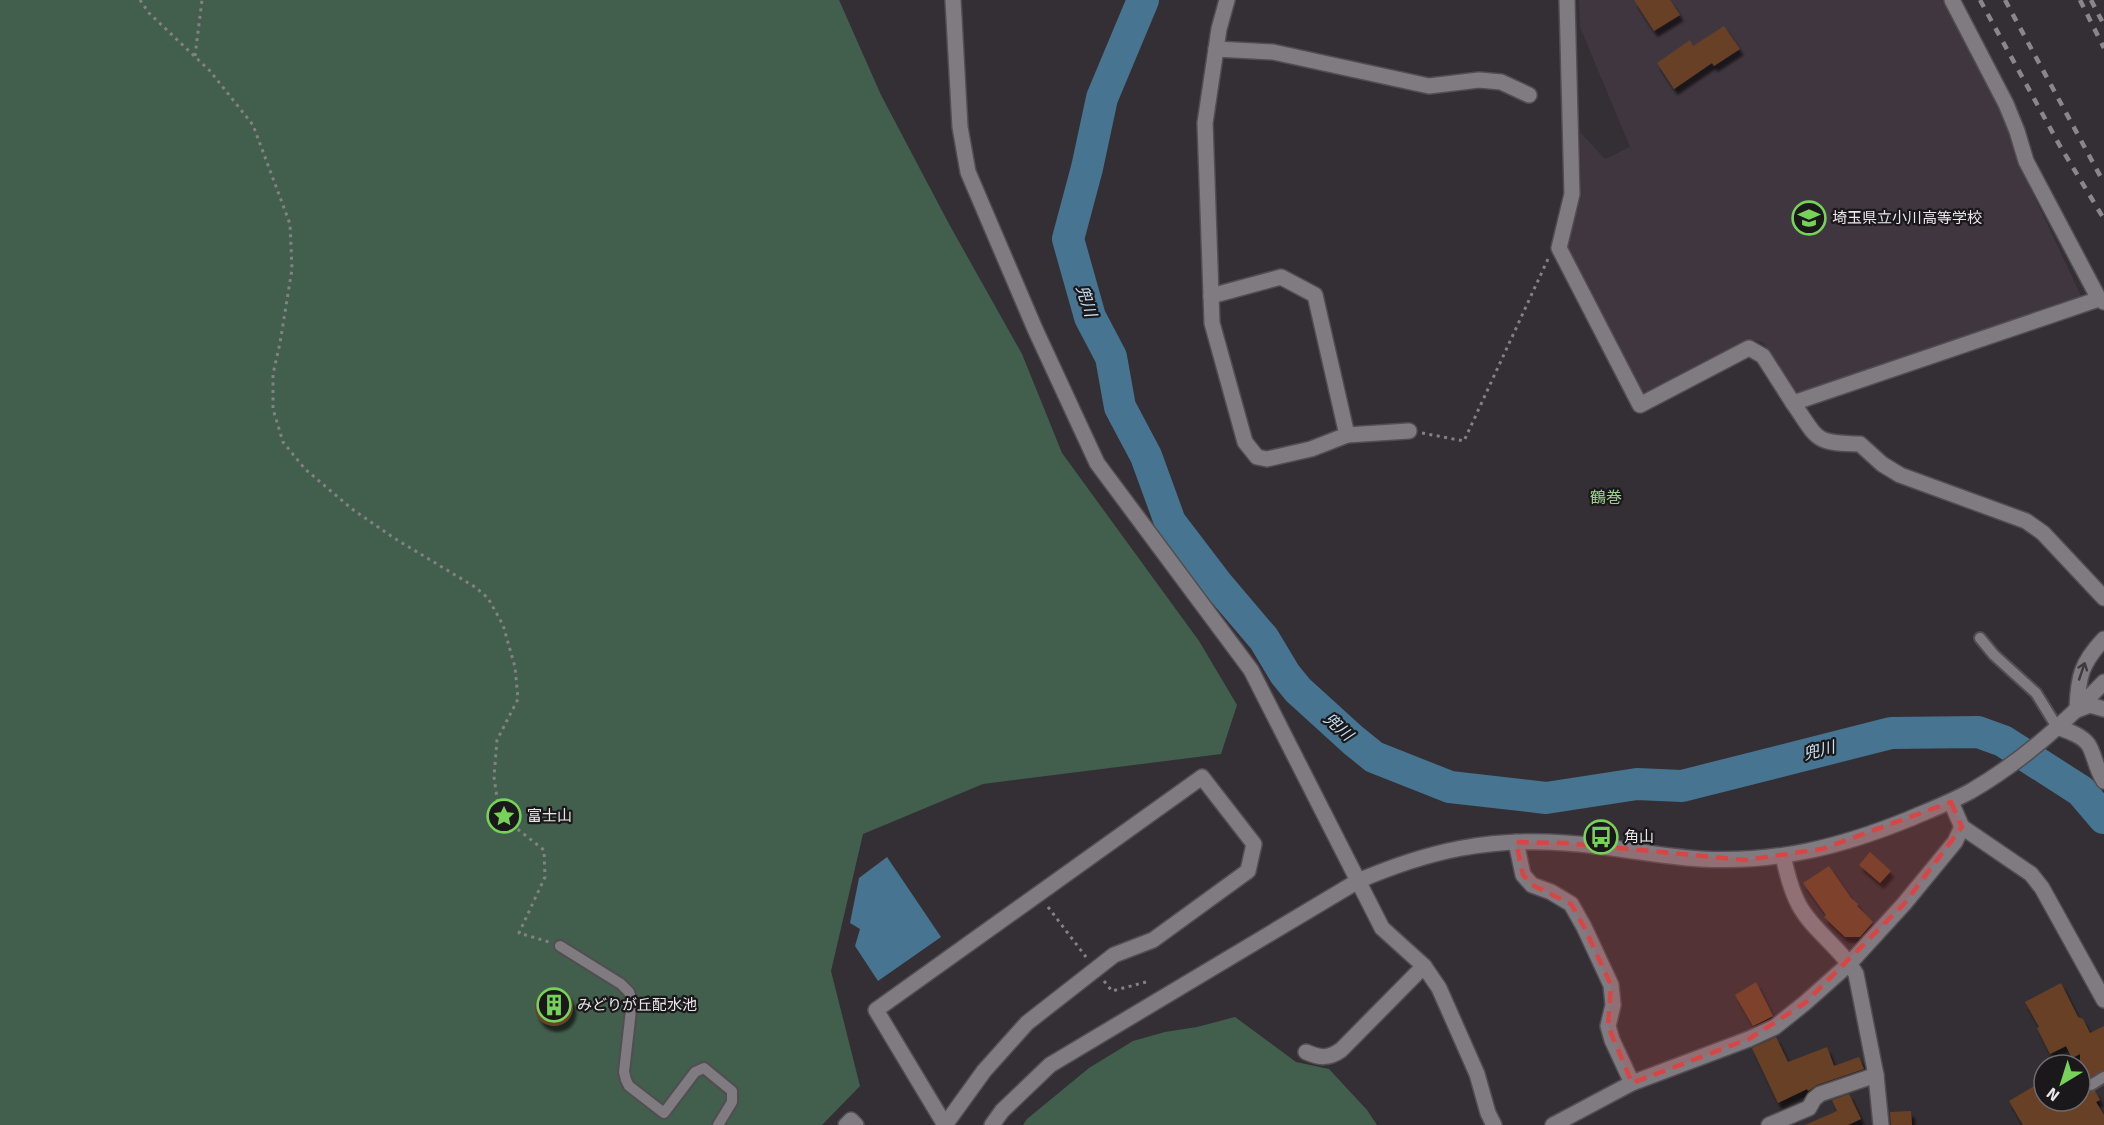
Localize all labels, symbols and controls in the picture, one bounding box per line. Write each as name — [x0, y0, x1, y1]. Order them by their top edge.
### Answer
school or university icon: 埼玉県立小川高等学校 — [1791, 200, 1827, 236]
place label: 埼玉県立小川高等学校 — [1832, 209, 1982, 227]
water label: 兜川 — [1072, 283, 1101, 321]
district label: 鶴巻 — [1590, 488, 1622, 508]
one-way arrow — [2077, 662, 2088, 681]
water label: 兜川 — [1319, 709, 1358, 746]
water label: 兜川 — [1801, 737, 1839, 765]
place icon: 富士山 — [486, 798, 522, 834]
place label: 富士山 — [527, 807, 572, 825]
bus stop icon: 角山 — [1583, 819, 1619, 855]
place label: 角山 — [1624, 828, 1654, 846]
building icon: みどりが丘配水池 — [536, 987, 572, 1023]
place label: みどりが丘配水池 — [577, 996, 697, 1014]
north arrow — [2032, 1053, 2092, 1113]
text: N — [2043, 1083, 2064, 1105]

